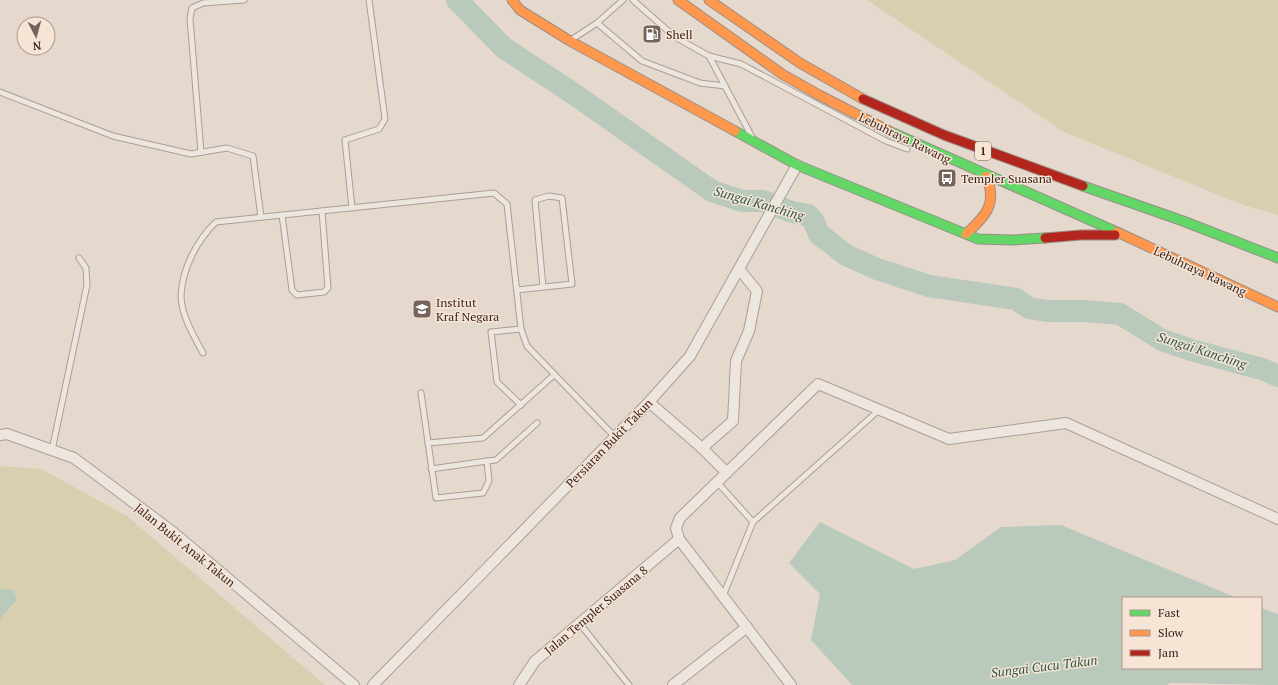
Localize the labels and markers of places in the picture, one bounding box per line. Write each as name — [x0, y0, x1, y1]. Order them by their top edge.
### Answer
fuel station icon: Shell — [641, 23, 663, 45]
place label: Shell — [666, 27, 693, 42]
bus stop icon: Templer Suasana — [936, 167, 958, 189]
place label: Templer Suasana — [961, 171, 1052, 186]
place label: Institut Kraf Negara — [436, 295, 499, 324]
school or university icon: Institut Kraf Negara — [411, 298, 433, 320]

